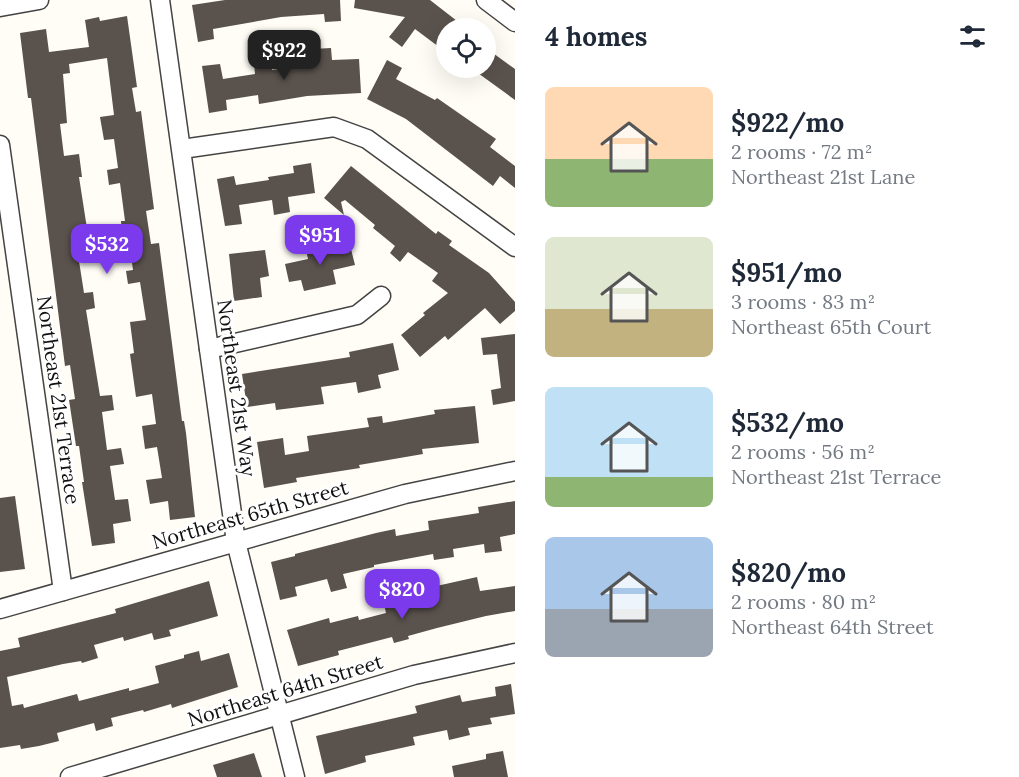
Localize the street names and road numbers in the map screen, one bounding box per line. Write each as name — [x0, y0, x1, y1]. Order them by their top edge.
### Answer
street label: Northeast 21st Terrace — [32, 294, 86, 506]
street label: Northeast 21st Way — [212, 298, 262, 479]
street label: Northeast 65th Street — [149, 474, 351, 554]
street label: Northeast 64th Street — [184, 648, 386, 732]

